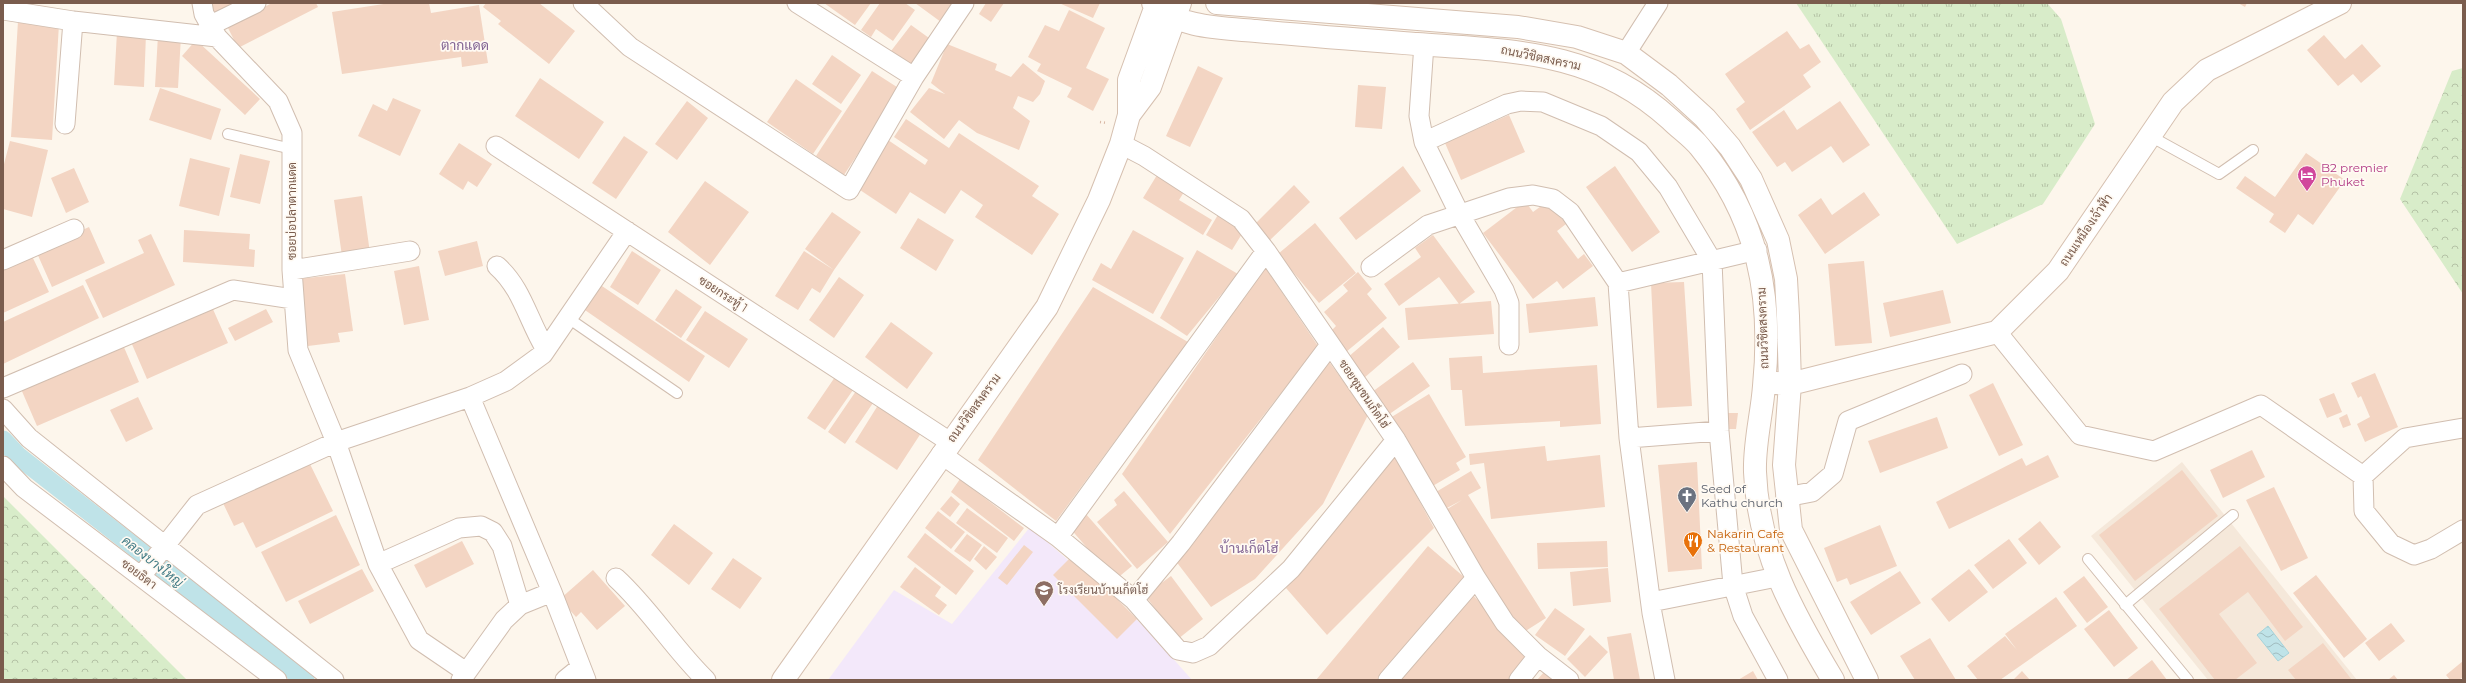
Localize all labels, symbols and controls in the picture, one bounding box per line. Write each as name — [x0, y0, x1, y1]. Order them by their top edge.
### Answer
district label: ตากแดด — [441, 36, 489, 54]
street label: ถนนวิชิตสงคราม — [1500, 42, 1583, 73]
place label: B2 premier Phuket — [2321, 160, 2388, 189]
street label: ซอยบ่อปลาตากแดด — [284, 162, 299, 260]
hotel icon: B2 premier Phuket — [2296, 164, 2318, 192]
street label: ถนนเหมืองเจ้าฟ้า — [2056, 191, 2115, 269]
street label: ซอยกระทู้ 1 — [695, 272, 751, 316]
street label: ถนนวิชิตสงคราม — [1754, 287, 1771, 369]
street label: ซอยชุมชนเก็ตโฮ่ — [1334, 356, 1394, 432]
street label: ถนนวิชิตสงคราม — [944, 370, 1004, 445]
place label: Seed of Kathu church — [1701, 481, 1783, 510]
church icon: Seed of Kathu church — [1676, 485, 1698, 513]
place label: Nakarin Cafe & Restaurant — [1707, 526, 1784, 555]
restaurant icon: Nakarin Cafe & Restaurant — [1682, 530, 1704, 558]
water label: คลองบางใหญ่ — [118, 532, 188, 591]
district label: บ้านเก็ตโฮ่ — [1220, 539, 1279, 557]
street label: ซอยธิดา — [119, 555, 160, 592]
school or university icon: โรงเรียนบ้านเก็ตโฮ่ — [1033, 579, 1055, 607]
place label: โรงเรียนบ้านเก็ตโฮ่ — [1057, 581, 1149, 597]

